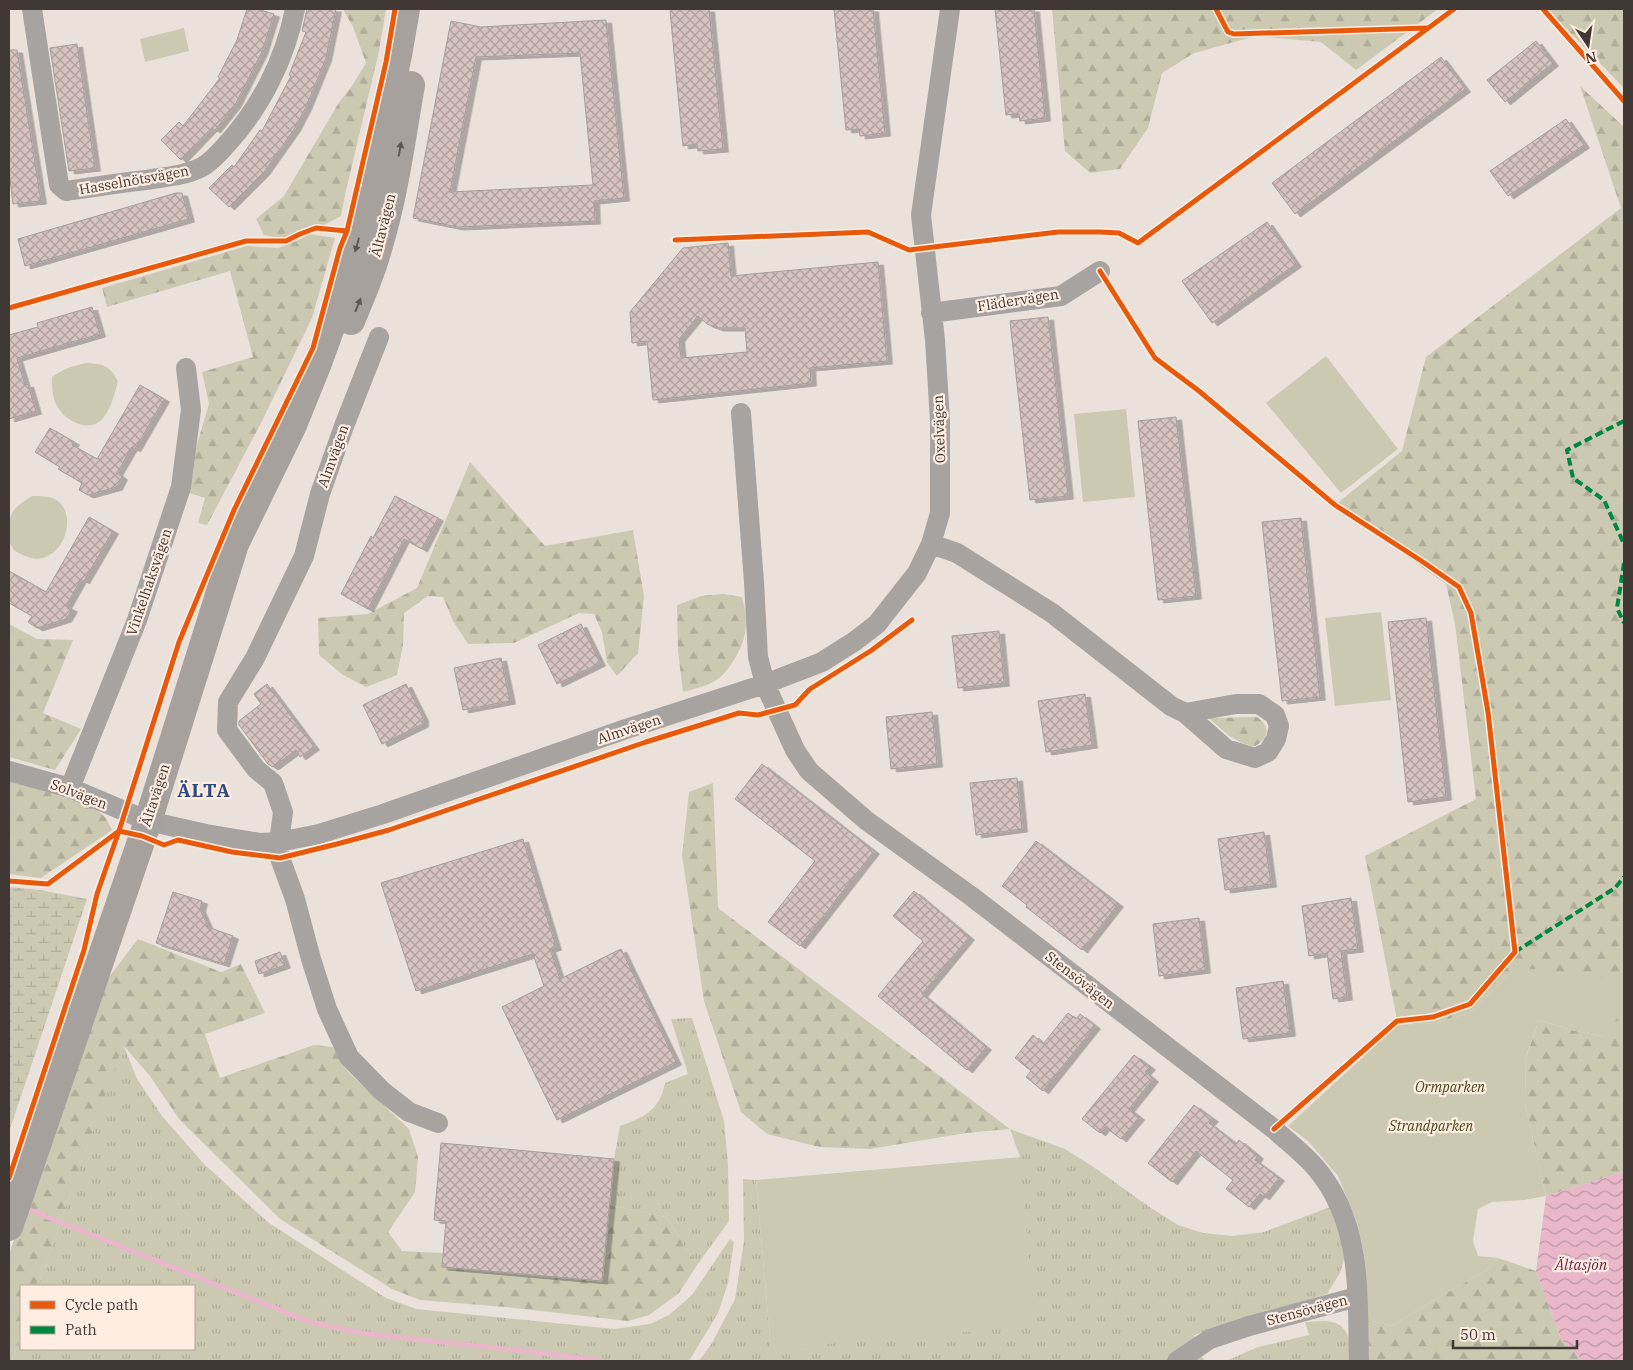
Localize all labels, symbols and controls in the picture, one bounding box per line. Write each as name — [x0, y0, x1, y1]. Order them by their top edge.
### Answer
north arrow — [1563, 20, 1613, 70]
text: N — [1584, 48, 1598, 68]
one-way arrow — [396, 140, 404, 156]
street label: Hasselnötsvägen — [78, 161, 190, 199]
street label: Ältavägen — [366, 191, 400, 259]
one-way arrow — [353, 238, 361, 253]
street label: Flädervägen — [976, 285, 1060, 315]
one-way arrow — [354, 297, 362, 312]
street label: Oxelvägen — [929, 395, 949, 463]
street label: Almvägen — [313, 422, 353, 490]
street label: Vinkelhaksvägen — [122, 526, 176, 638]
street label: Almvägen — [595, 710, 663, 748]
street label: Ältavägen — [136, 761, 174, 829]
street label: Solvägen — [48, 775, 110, 813]
district label: ÄLTA — [177, 778, 231, 802]
street label: Stensövägen — [1042, 947, 1118, 1013]
park label: Ormparken — [1415, 1078, 1485, 1096]
park label: Strandparken — [1388, 1117, 1473, 1135]
water label: Ältasjön — [1554, 1255, 1608, 1274]
legend — [20, 1285, 195, 1350]
street label: Stensövägen — [1265, 1291, 1349, 1329]
text: Cycle path — [65, 1295, 138, 1314]
scale bar — [1453, 1318, 1577, 1350]
text: Path — [65, 1320, 97, 1339]
text: 50 m — [1460, 1325, 1496, 1344]

